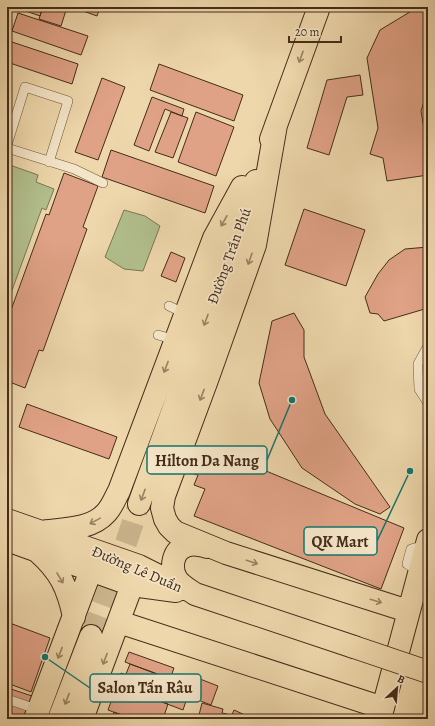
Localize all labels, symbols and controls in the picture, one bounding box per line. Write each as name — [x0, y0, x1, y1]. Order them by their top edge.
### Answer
scale bar — [289, 18, 341, 44]
text: 20 m — [295, 24, 319, 40]
one-way arrow — [296, 50, 304, 62]
street label: Đường Trần Phú — [202, 204, 256, 307]
one-way arrow — [219, 214, 227, 226]
one-way arrow — [245, 253, 253, 265]
one-way arrow — [201, 313, 209, 325]
one-way arrow — [161, 361, 169, 373]
one-way arrow — [197, 389, 205, 401]
callout: Hilton Da Nang — [147, 446, 267, 474]
text: Hilton Da Nang — [155, 450, 260, 472]
one-way arrow — [138, 488, 146, 500]
one-way arrow — [89, 517, 101, 525]
callout: QK Mart — [304, 527, 377, 555]
text: QK Mart — [311, 531, 369, 553]
street label: Đường Lê Duẩn — [89, 541, 185, 597]
one-way arrow — [245, 559, 258, 566]
one-way arrow — [57, 572, 65, 584]
one-way arrow — [369, 598, 382, 605]
one-way arrow — [56, 647, 64, 659]
one-way arrow — [101, 652, 109, 664]
north arrow — [377, 668, 417, 708]
text: B — [395, 671, 408, 688]
callout: Salon Tấn Râu — [90, 674, 201, 702]
text: Salon Tấn Râu — [98, 677, 193, 699]
one-way arrow — [62, 692, 70, 704]

